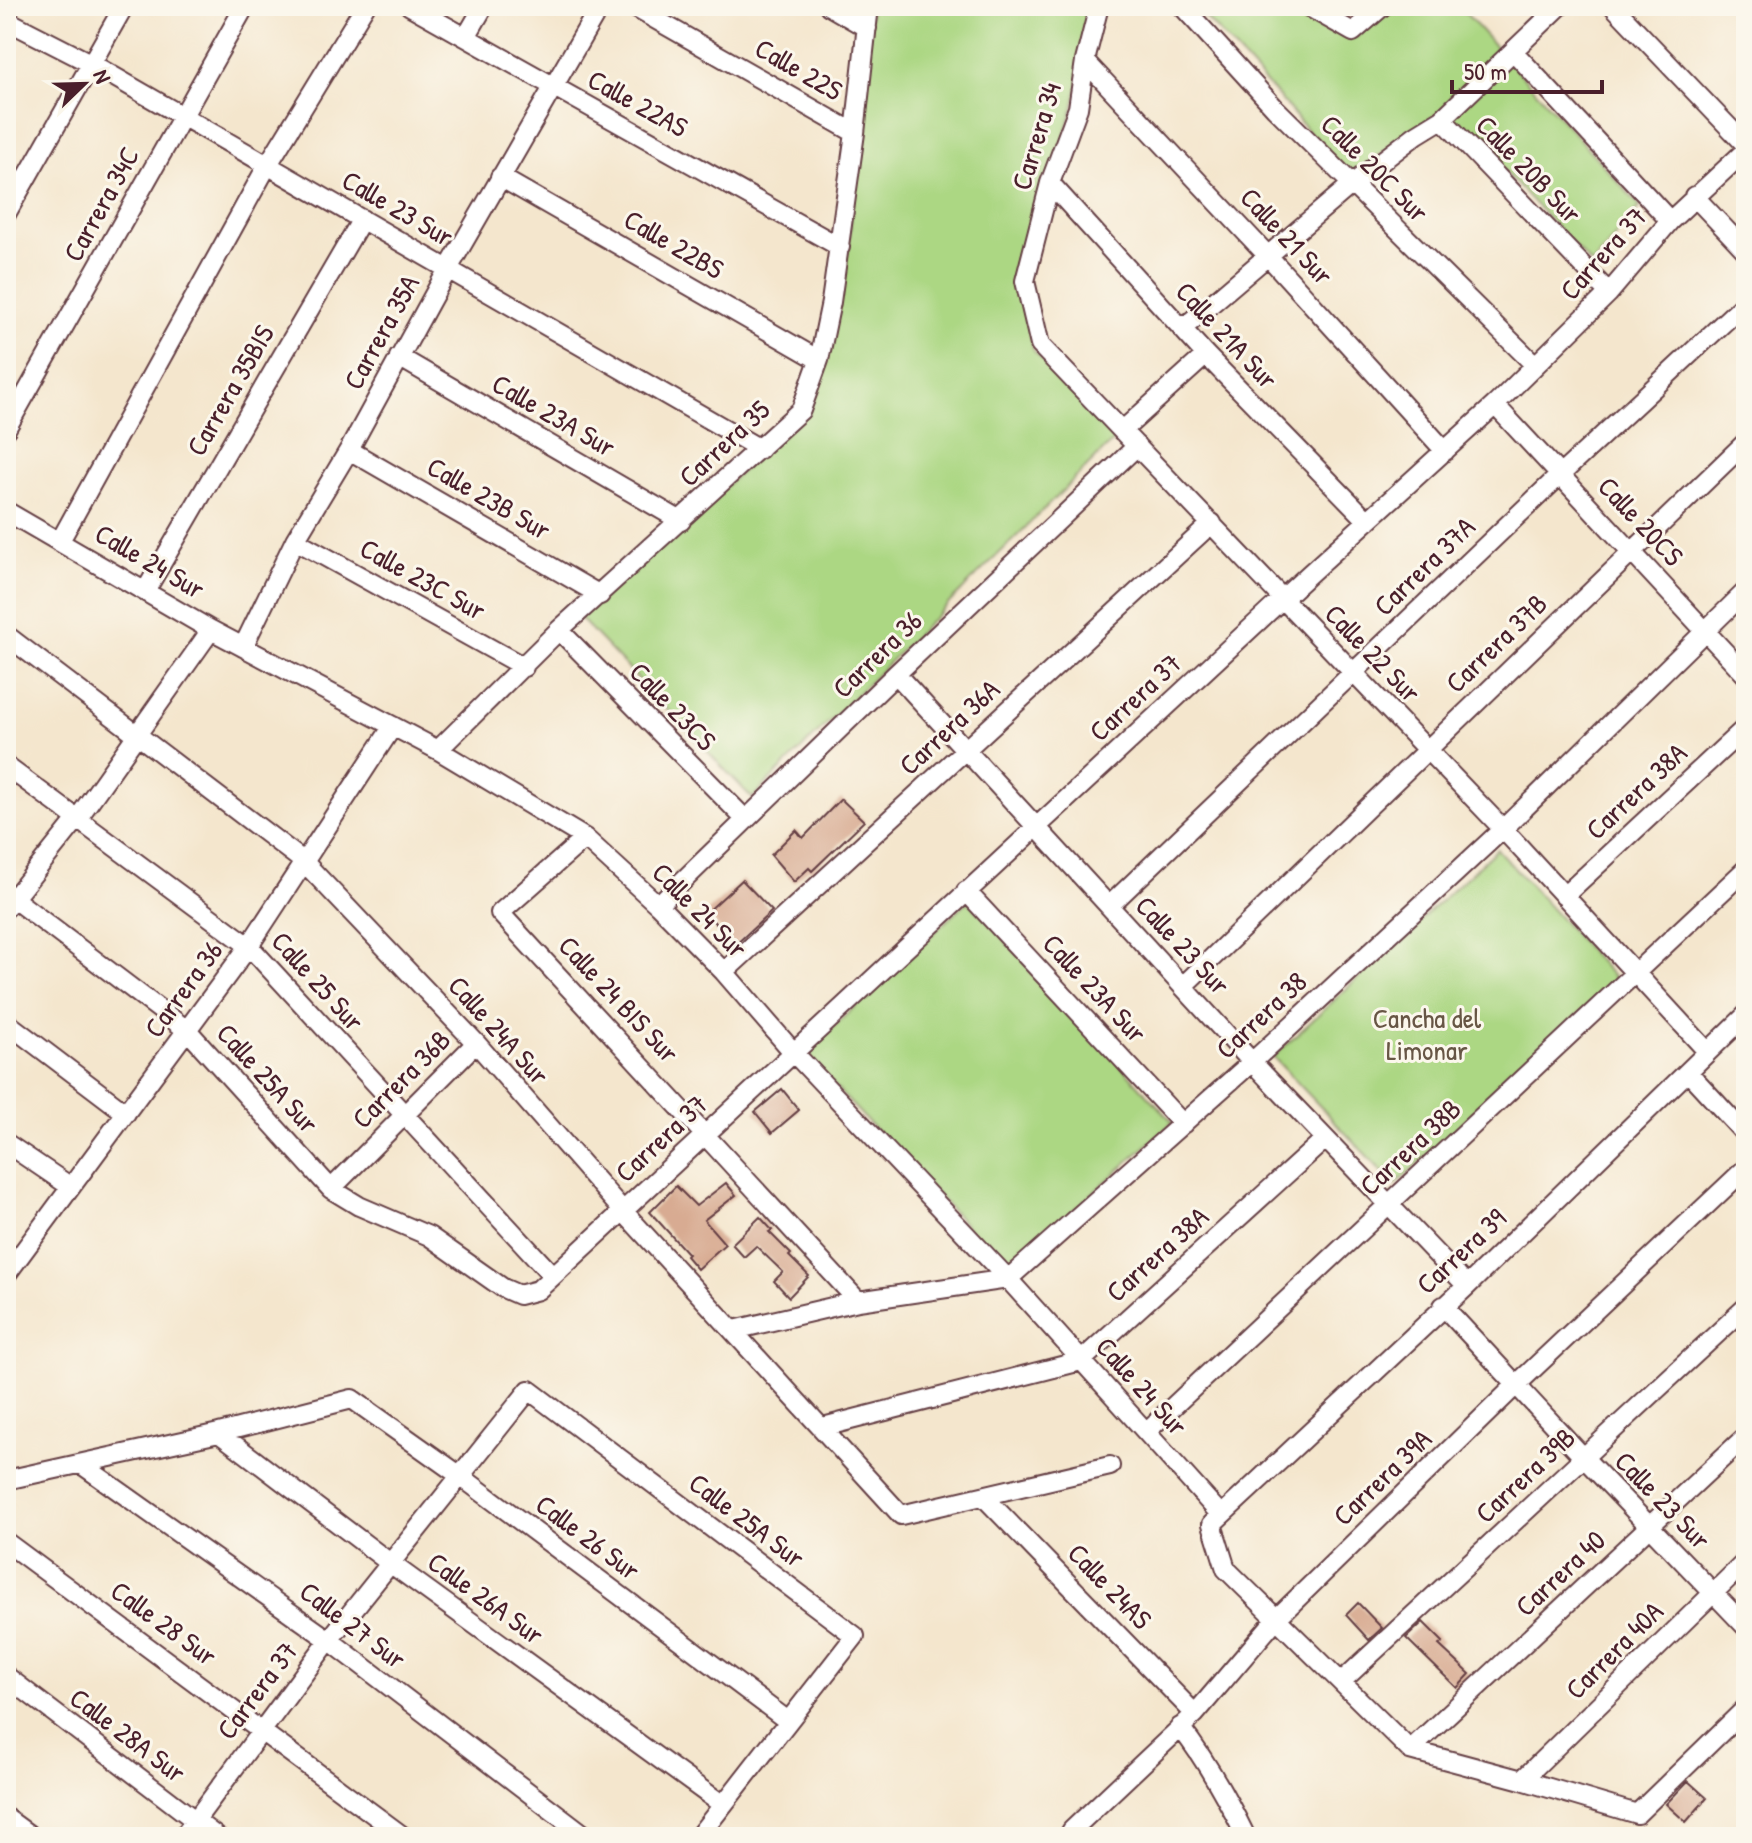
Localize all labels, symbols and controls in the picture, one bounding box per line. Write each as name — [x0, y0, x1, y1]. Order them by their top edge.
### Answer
street label: Calle 22S — [748, 29, 850, 109]
north arrow — [44, 44, 124, 124]
scale bar — [1452, 44, 1602, 94]
text: 50 m — [1464, 55, 1507, 87]
street label: Calle 22AS — [581, 60, 695, 146]
text: N — [86, 65, 119, 88]
street label: Carrera 34 — [1002, 78, 1070, 194]
street label: Calle 20C Sur — [1313, 106, 1437, 230]
street label: Calle 20B Sur — [1468, 106, 1590, 232]
street label: Carrera 34C — [54, 140, 148, 268]
street label: Calle 23 Sur — [335, 161, 461, 255]
street label: Calle 21 Sur — [1232, 179, 1342, 293]
street label: Carrera 37 — [1551, 198, 1655, 308]
street label: Calle 22BS — [617, 200, 731, 288]
street label: Carrera 35A — [334, 268, 428, 396]
street label: Calle 21A Sur — [1167, 273, 1287, 397]
street label: Carrera 35BIS — [177, 317, 283, 462]
street label: Calle 23A Sur — [485, 364, 623, 466]
street label: Carrera 35 — [670, 391, 778, 495]
street label: Calle 23B Sur — [420, 447, 558, 549]
street label: Calle 20CS — [1590, 468, 1692, 574]
street label: Carrera 37A — [1365, 508, 1483, 624]
street label: Calle 24 Sur — [88, 514, 212, 608]
street label: Calle 23C Sur — [353, 529, 493, 629]
street label: Carrera 37B — [1437, 585, 1555, 701]
street label: Calle 22 Sur — [1316, 595, 1430, 711]
street label: Carrera 36 — [824, 602, 930, 706]
street label: Carrera 37 — [1080, 644, 1190, 750]
street label: Calle 23CS — [621, 653, 725, 759]
street label: Carrera 36A — [890, 670, 1008, 783]
street label: Carrera 38A — [1577, 734, 1695, 848]
street label: Calle 24 Sur — [644, 854, 756, 966]
street label: Calle 23 Sur — [1127, 887, 1239, 1003]
street label: Calle 25 Sur — [263, 923, 373, 1039]
street label: Calle 23A Sur — [1035, 925, 1156, 1051]
street label: Calle 24 BIS Sur — [550, 927, 688, 1071]
street label: Carrera 36 — [135, 933, 231, 1045]
street label: Carrera 38 — [1207, 963, 1315, 1067]
street label: Calle 24A Sur — [440, 967, 558, 1093]
park label: Cancha del Limonar — [1373, 999, 1482, 1069]
street label: Calle 25A Sur — [208, 1015, 328, 1141]
street label: Carrera 36B — [343, 1021, 459, 1137]
street label: Carrera 37 — [606, 1085, 716, 1191]
street label: Carrera 38B — [1351, 1090, 1469, 1204]
street label: Carrera 38A — [1098, 1198, 1217, 1310]
street label: Carrera 39 — [1408, 1200, 1514, 1302]
street label: Calle 24 Sur — [1087, 1328, 1197, 1444]
street label: Carrera 39B — [1467, 1419, 1583, 1531]
street label: Carrera 39A — [1324, 1420, 1440, 1534]
street label: Calle 23 Sur — [1607, 1443, 1719, 1558]
street label: Calle 25A Sur — [681, 1464, 813, 1576]
street label: Calle 26 Sur — [528, 1485, 648, 1589]
street label: Carrera 40 — [1507, 1522, 1613, 1624]
street label: Calle 24AS — [1059, 1535, 1161, 1637]
street label: Calle 26A Sur — [420, 1543, 552, 1653]
street label: Calle 28 Sur — [103, 1572, 225, 1674]
street label: Calle 27 Sur — [292, 1572, 414, 1678]
street label: Carrera 40A — [1557, 1593, 1671, 1707]
street label: Carrera 37 — [208, 1633, 306, 1747]
street label: Calle 28A Sur — [62, 1679, 194, 1791]

